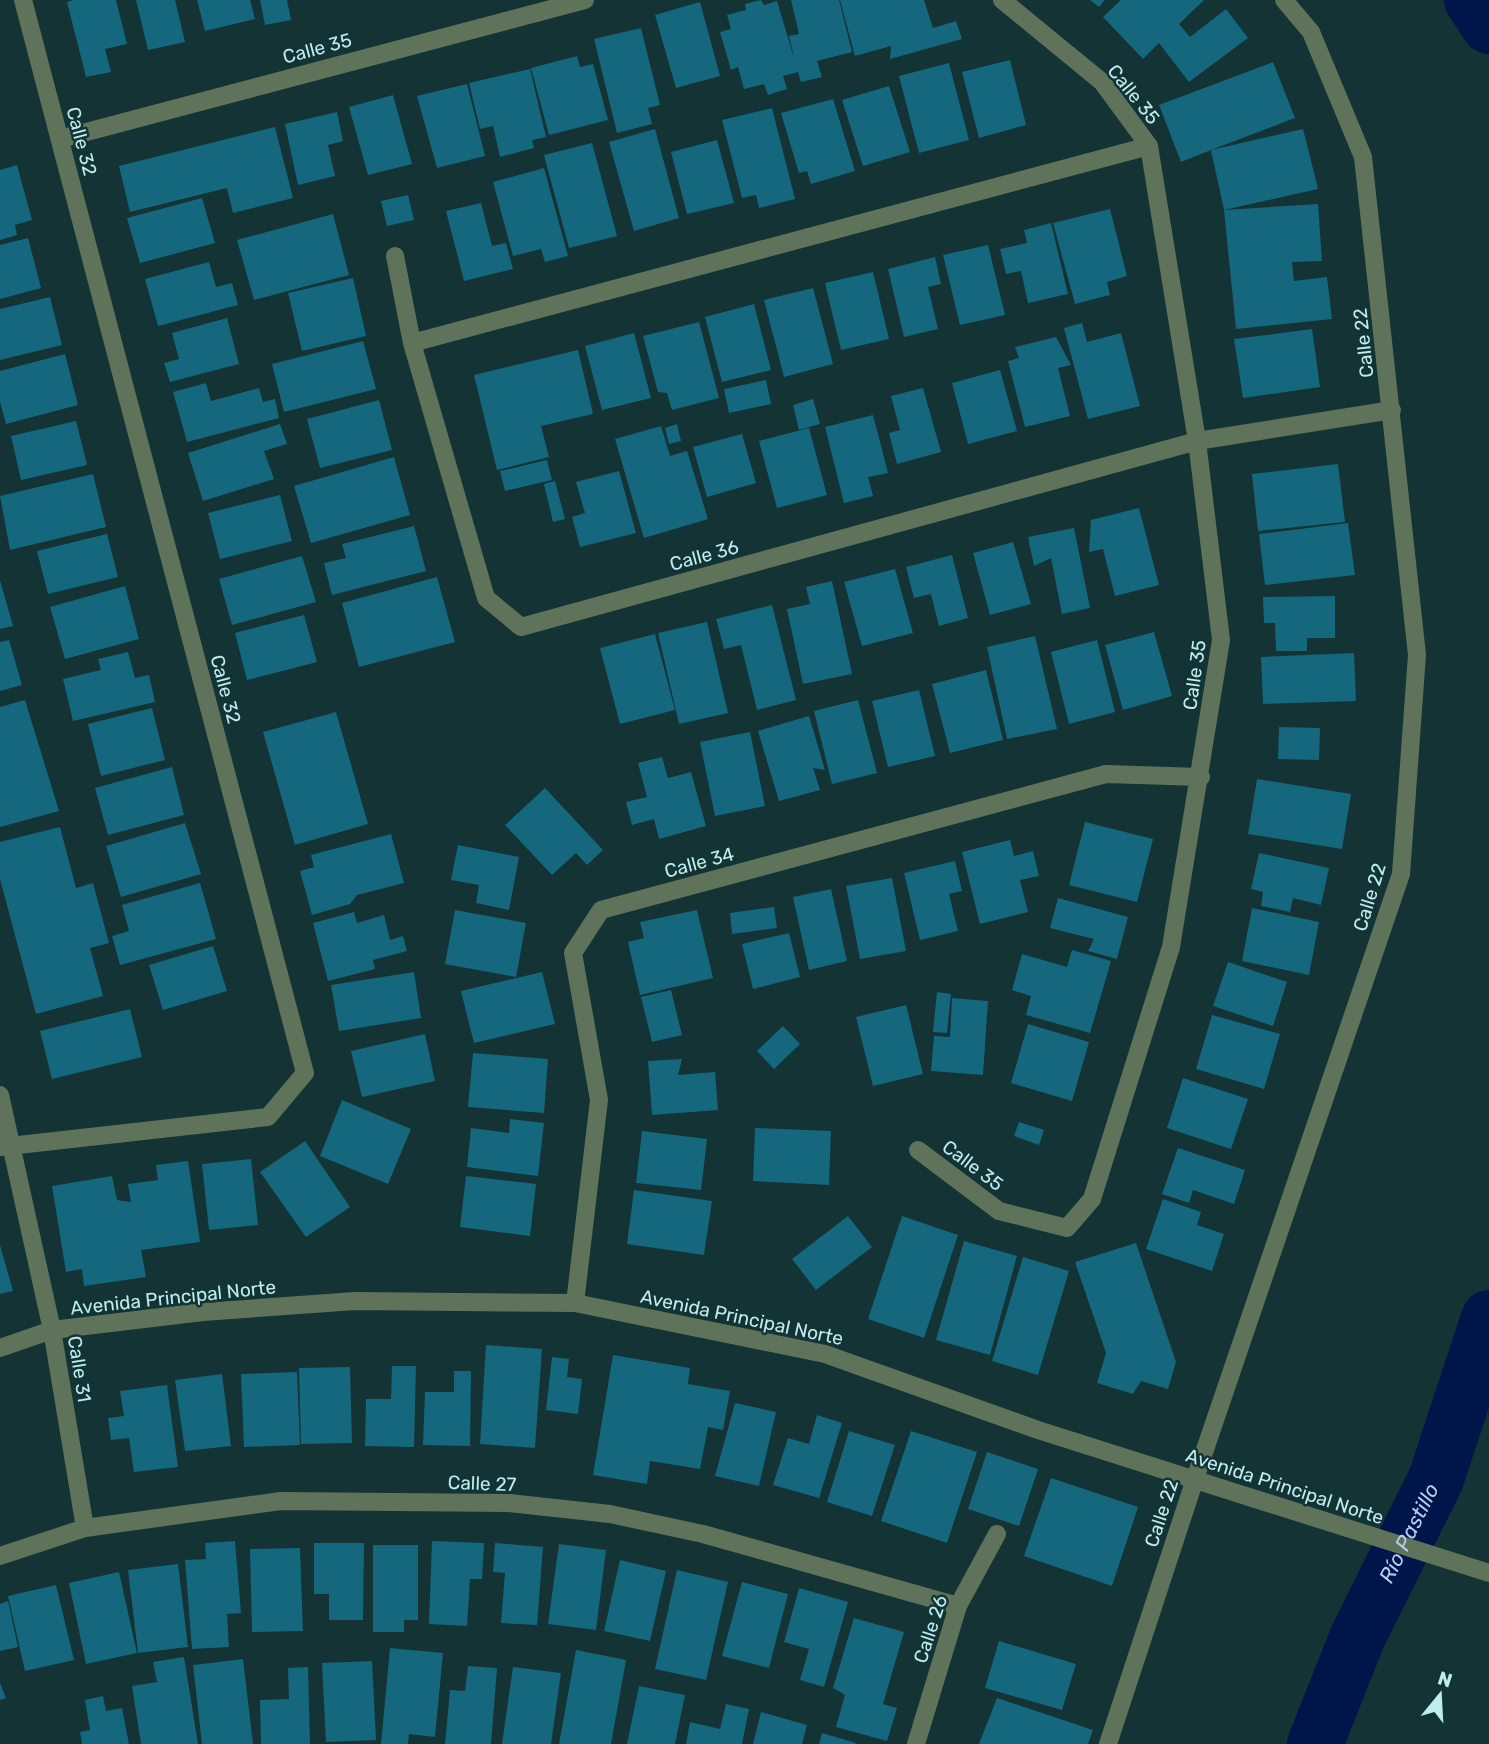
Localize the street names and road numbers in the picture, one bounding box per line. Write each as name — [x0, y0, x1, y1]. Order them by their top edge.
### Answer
street label: Calle 35 — [280, 28, 354, 69]
street label: Calle 35 — [1103, 60, 1165, 129]
street label: Calle 32 — [61, 104, 102, 178]
street label: Calle 22 — [1348, 307, 1379, 379]
street label: Calle 36 — [667, 535, 741, 576]
street label: Calle 35 — [1178, 639, 1211, 712]
street label: Calle 32 — [205, 652, 246, 726]
street label: Calle 34 — [662, 842, 737, 883]
street label: Calle 22 — [1348, 860, 1391, 934]
street label: Calle 35 — [938, 1135, 1008, 1196]
street label: Avenida Principal Norte — [69, 1275, 277, 1320]
street label: Avenida Principal Norte — [638, 1285, 845, 1350]
street label: Calle 31 — [63, 1334, 96, 1404]
street label: Avenida Principal Norte — [1183, 1444, 1387, 1529]
street label: Calle 27 — [447, 1471, 517, 1496]
street label: Calle 22 — [1140, 1476, 1183, 1550]
street label: Calle 26 — [909, 1592, 952, 1666]

